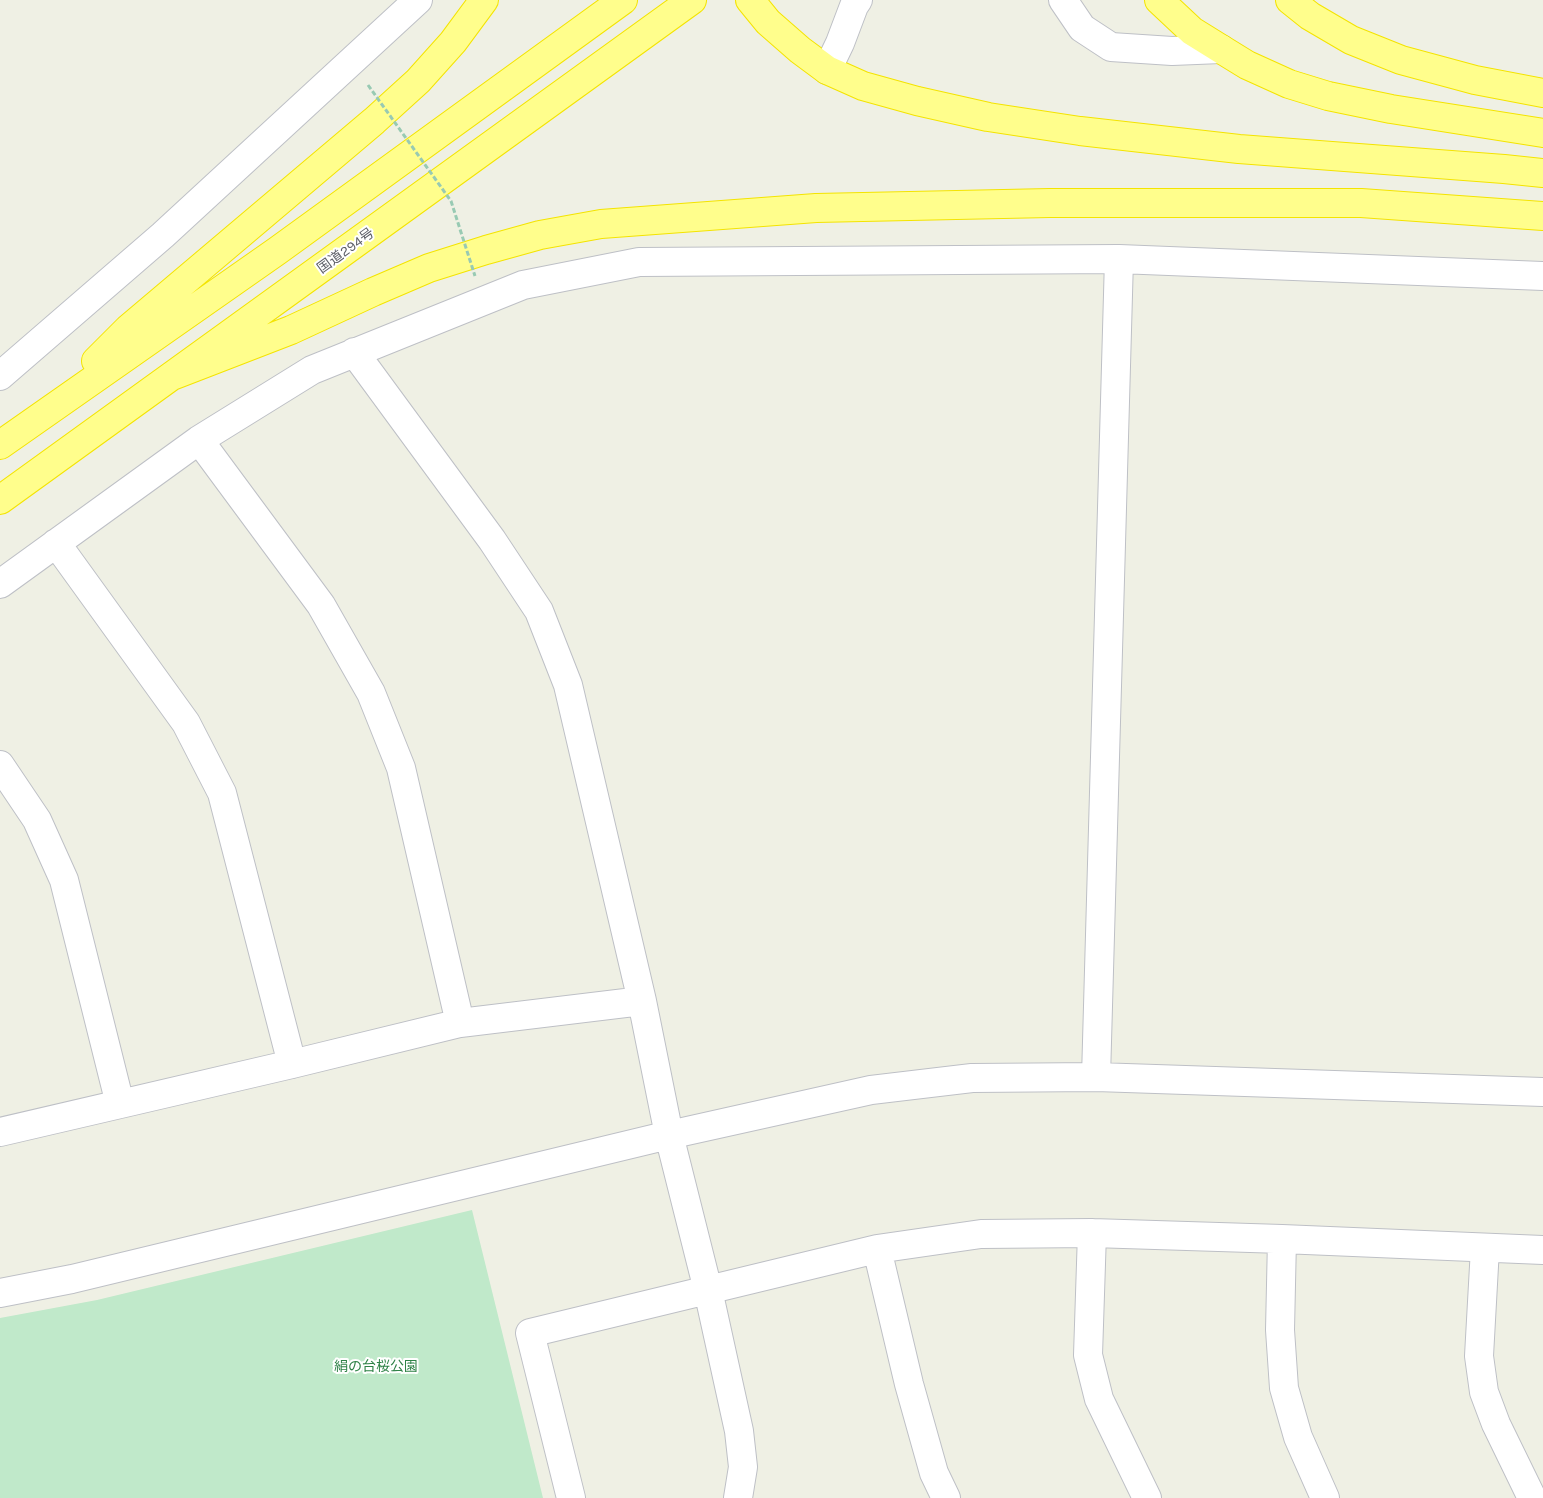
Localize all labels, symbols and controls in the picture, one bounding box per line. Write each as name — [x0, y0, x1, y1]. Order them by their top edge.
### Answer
street label: 国道294号 — [314, 225, 378, 277]
park label: 絹の台桜公園 — [334, 1359, 418, 1375]

